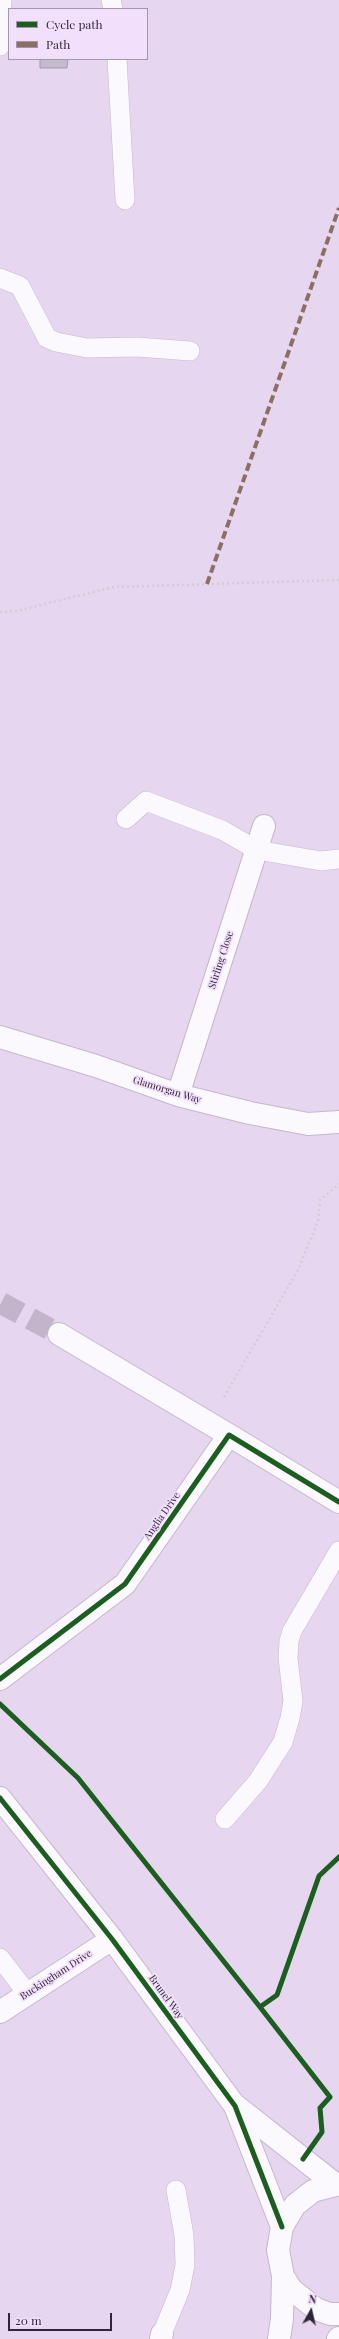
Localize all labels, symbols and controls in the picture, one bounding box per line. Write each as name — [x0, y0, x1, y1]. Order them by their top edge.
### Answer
legend — [8, 8, 148, 60]
text: Cycle path — [46, 16, 103, 32]
text: Path — [46, 36, 70, 52]
street label: Stirling Close — [206, 930, 236, 990]
street label: Glamorgan Way — [131, 1074, 203, 1106]
street label: Anglia Drive — [141, 1490, 183, 1542]
street label: Buckingham Drive — [18, 1947, 94, 2003]
street label: Brunel Way — [146, 1973, 186, 2021]
north arrow — [291, 2291, 331, 2331]
text: N — [308, 2291, 318, 2307]
scale bar — [10, 2305, 114, 2331]
text: 20 m — [15, 2312, 42, 2328]

